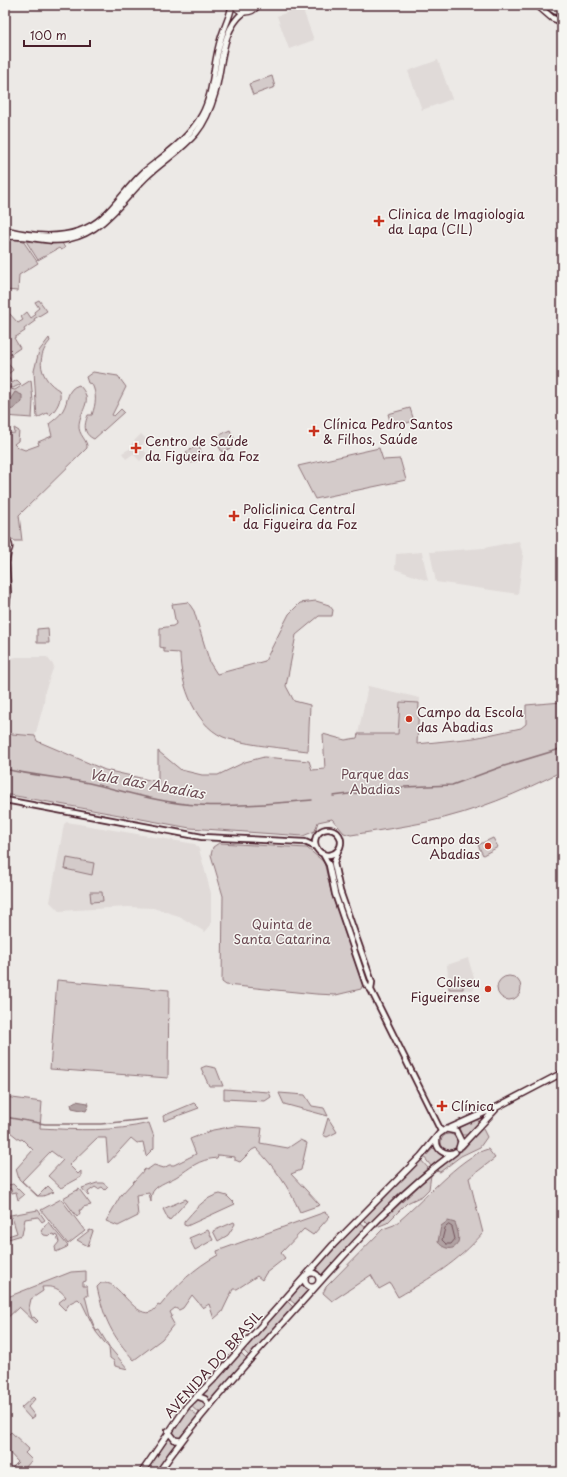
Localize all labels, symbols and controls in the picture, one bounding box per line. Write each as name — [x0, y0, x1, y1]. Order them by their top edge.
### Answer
scale bar — [24, 22, 90, 48]
text: 100 m — [30, 26, 67, 44]
place label: Clinica de Imagiologia da Lapa (CIL) — [388, 204, 525, 238]
marker: Clinica de Imagiologia da Lapa (CIL) — [373, 215, 385, 227]
place label: Clínica Pedro Santos & Filhos, Saúde — [323, 414, 453, 448]
marker: Clínica Pedro Santos & Filhos, Saúde — [308, 425, 320, 437]
place label: Centro de Saúde da Figueira da Foz — [145, 431, 260, 465]
marker: Centro de Saúde da Figueira da Foz — [130, 442, 142, 454]
place label: Policlinica Central da Figueira da Foz — [243, 499, 358, 533]
marker: Policlinica Central da Figueira da Foz — [228, 510, 240, 522]
place label: Campo da Escola das Abadias — [417, 702, 524, 736]
marker: Campo da Escola das Abadias — [404, 714, 414, 724]
water label: Vala das Abadias — [88, 763, 208, 804]
park label: Parque das Abadias — [341, 764, 409, 798]
place label: Campo das Abadias — [411, 829, 480, 863]
marker: Campo das Abadias — [483, 841, 493, 851]
park label: Quinta de Santa Catarina — [233, 914, 331, 948]
place label: Coliseu Figueirense — [411, 972, 480, 1006]
marker: Coliseu Figueirense — [483, 984, 493, 994]
place label: Clínica — [451, 1096, 495, 1115]
marker: Clínica — [436, 1100, 448, 1112]
street label: AVENIDA DO BRASIL — [159, 1306, 266, 1421]

